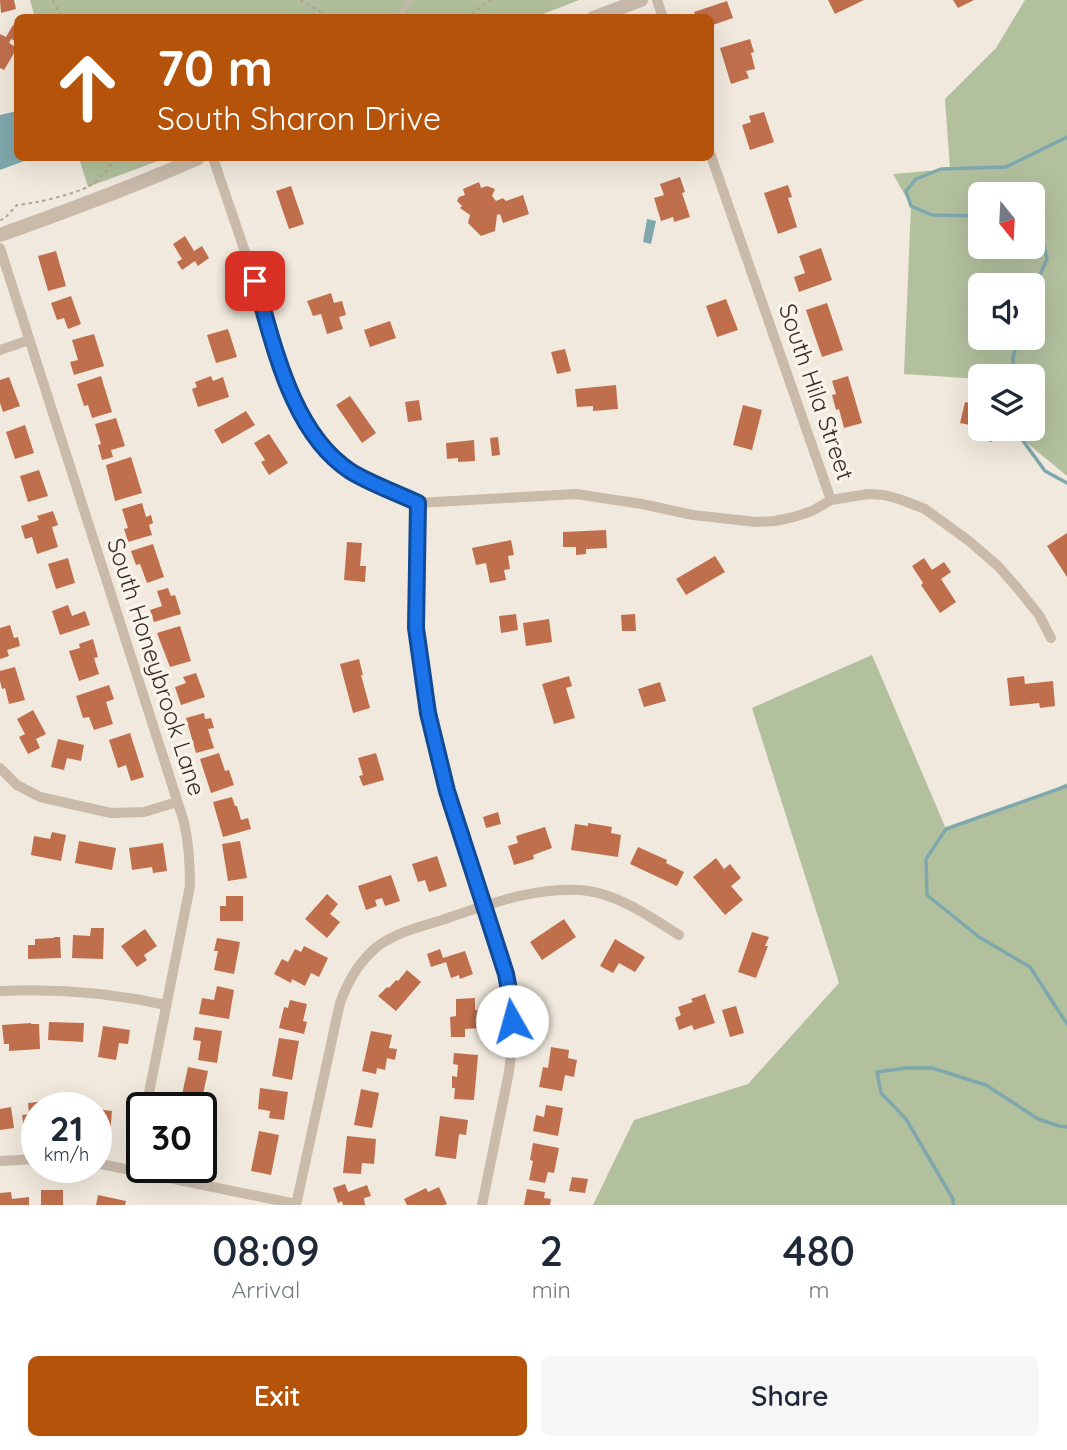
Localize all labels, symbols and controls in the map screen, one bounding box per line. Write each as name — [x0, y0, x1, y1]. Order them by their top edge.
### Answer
text: 70 m — [157, 37, 273, 98]
icon: ahead — [42, 42, 133, 133]
text: South Sharon Drive — [157, 98, 441, 138]
north arrow — [968, 182, 1045, 259]
map controls — [968, 182, 1045, 441]
pin — [225, 251, 285, 311]
icon: arrive — [236, 262, 274, 300]
button: sound — [968, 273, 1045, 350]
street label: South Hila Street — [773, 300, 861, 484]
button: layers — [968, 364, 1045, 441]
street label: South Honeybrook Lane — [101, 534, 213, 799]
position arrow — [475, 984, 549, 1058]
speed limit sign: 30 — [126, 1092, 217, 1183]
text: 21 — [50, 1106, 83, 1150]
text: km/h — [44, 1143, 89, 1166]
text: 08:09 — [212, 1224, 320, 1277]
text: 2 — [539, 1224, 563, 1277]
text: 480 — [783, 1224, 855, 1277]
text: Arrival — [231, 1275, 300, 1304]
text: min — [532, 1275, 571, 1304]
text: m — [808, 1275, 829, 1304]
button: Exit — [28, 1356, 527, 1436]
button: Share — [541, 1356, 1039, 1436]

